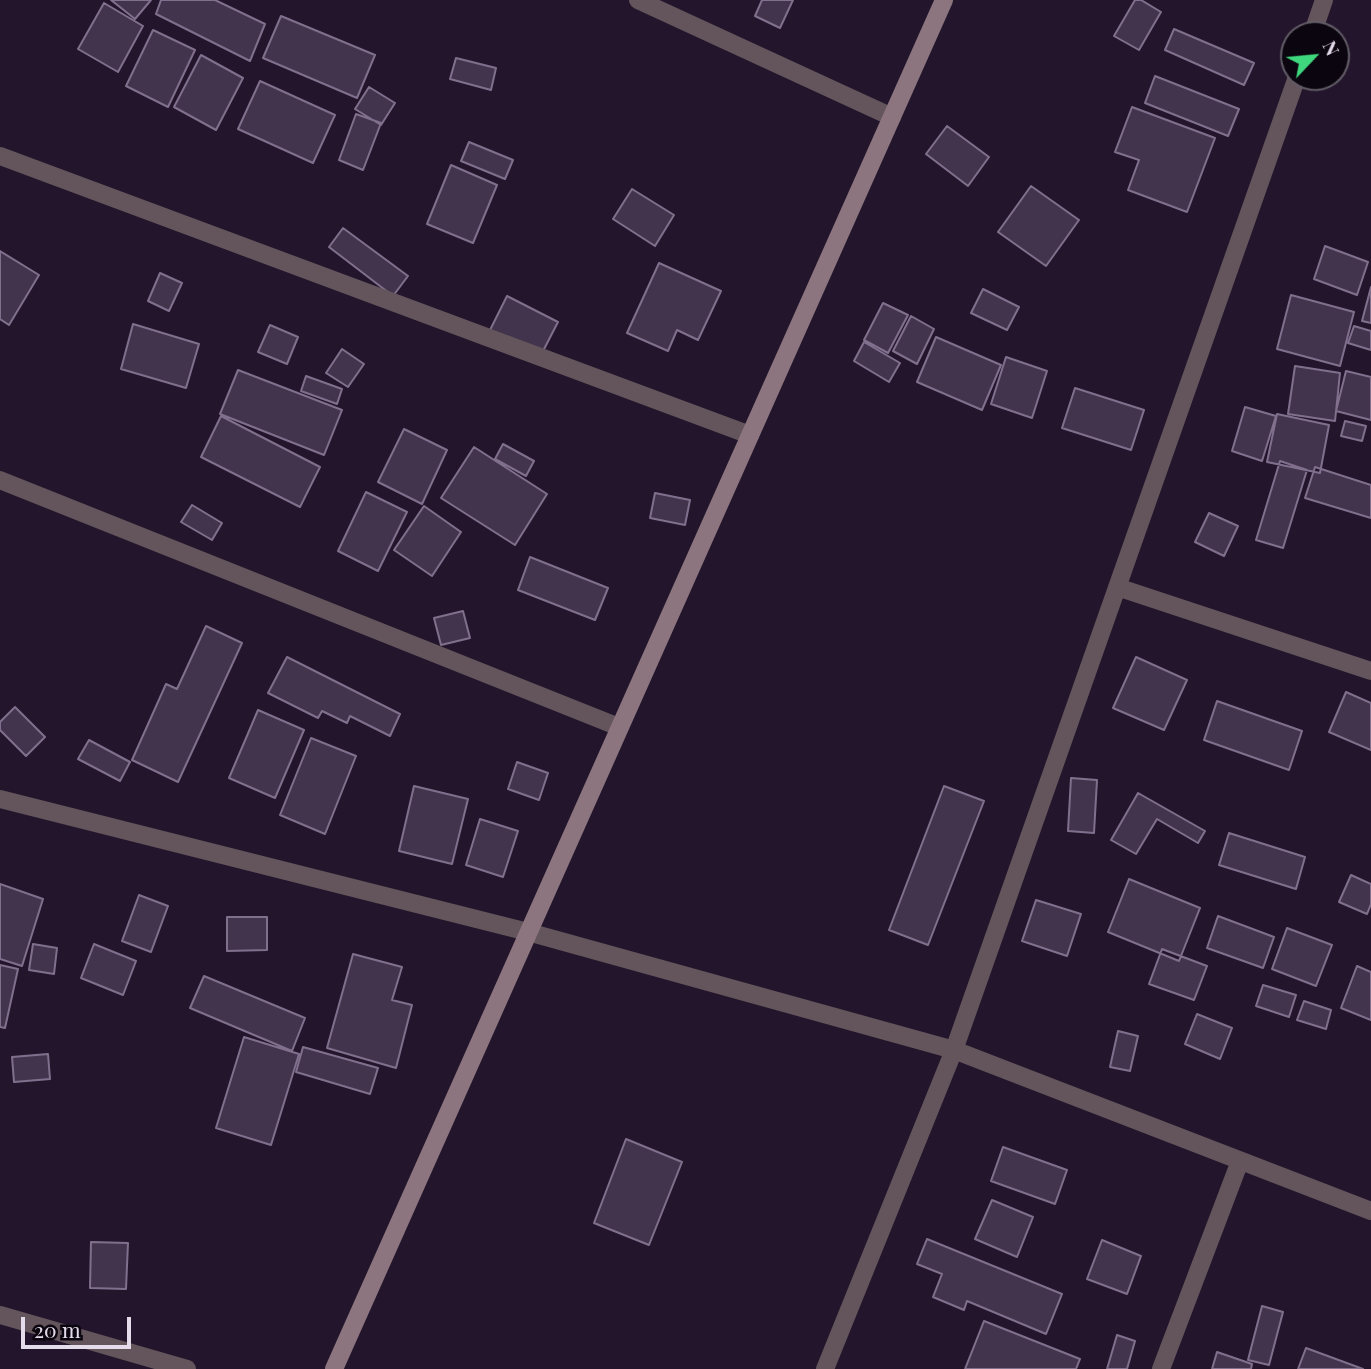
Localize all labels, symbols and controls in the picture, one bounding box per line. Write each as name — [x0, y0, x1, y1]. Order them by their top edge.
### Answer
north arrow — [1280, 21, 1350, 91]
text: N — [1317, 36, 1347, 60]
scale bar — [24, 1302, 135, 1346]
text: 20 m — [34, 1315, 81, 1343]

